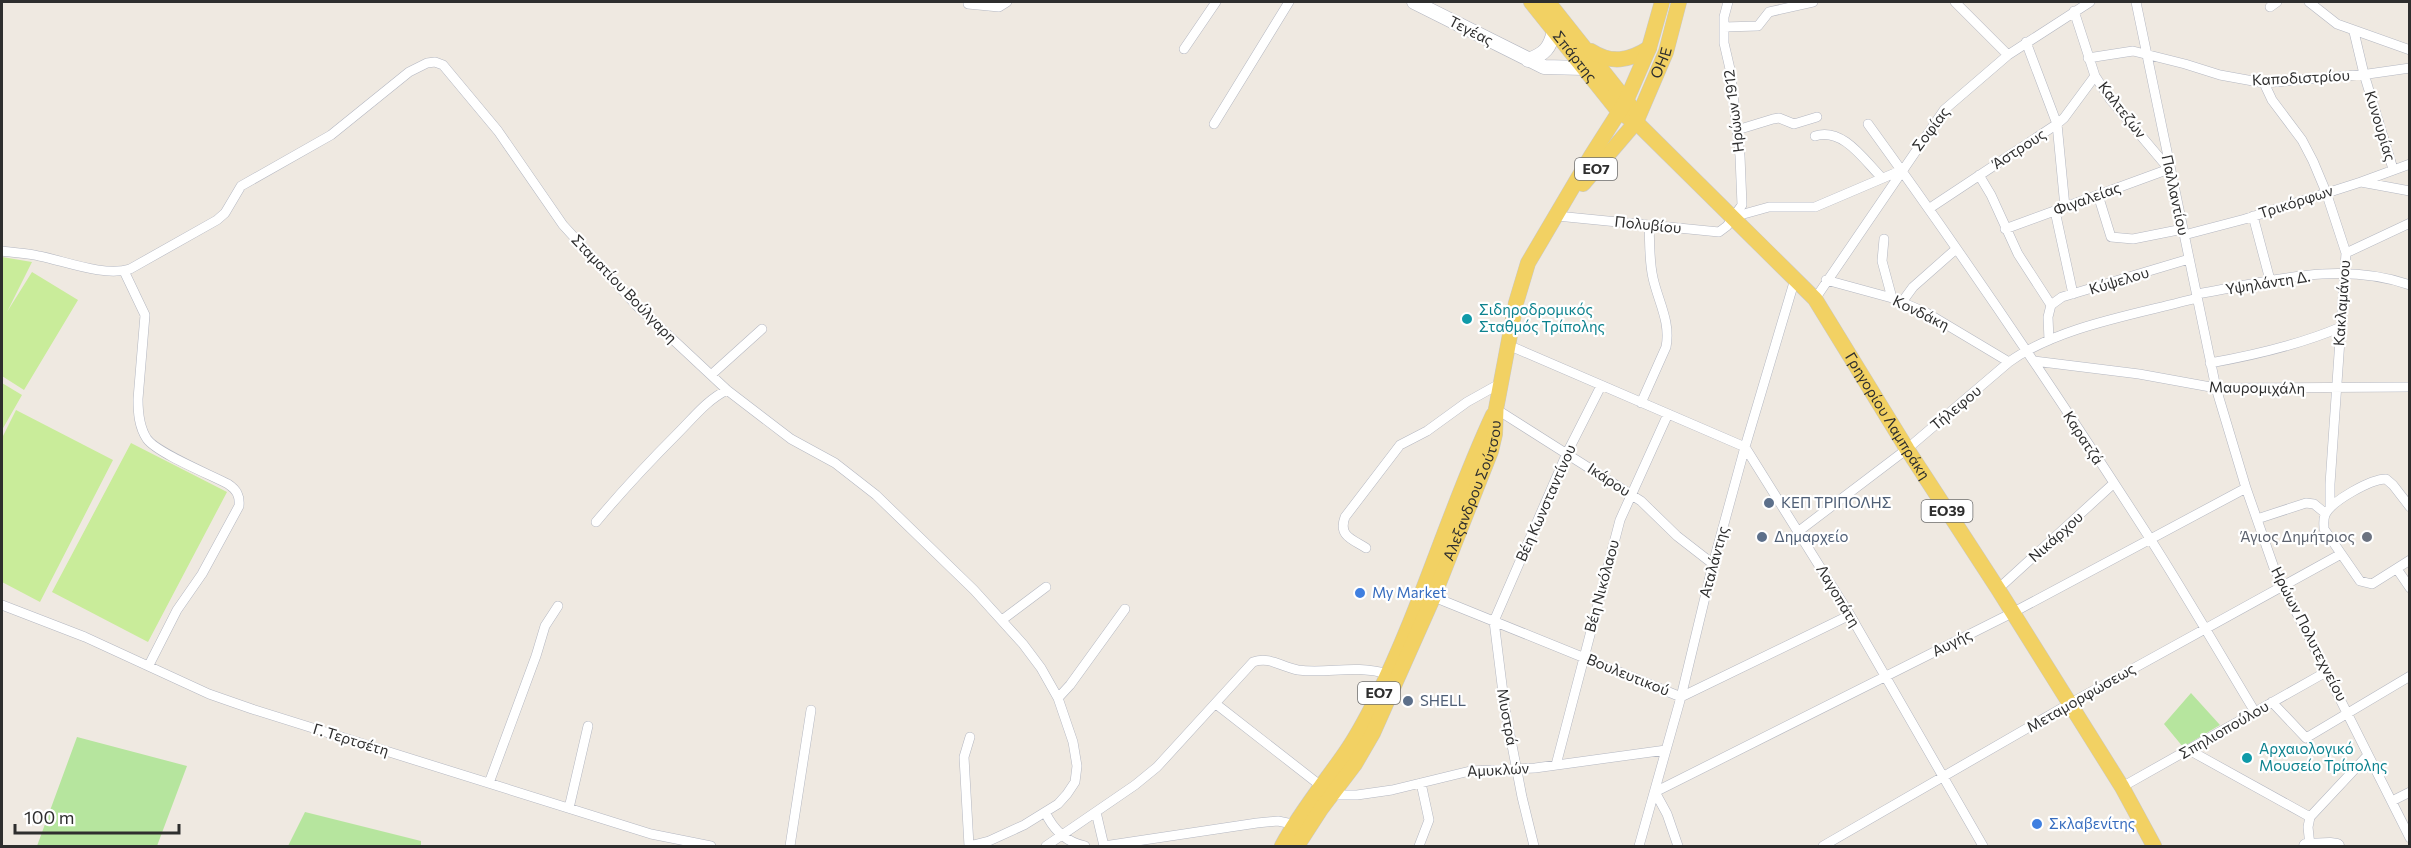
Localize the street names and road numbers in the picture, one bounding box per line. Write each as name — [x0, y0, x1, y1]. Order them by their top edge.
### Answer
street label: Τεγέας — [1446, 11, 1497, 49]
street label: Σπάρτης — [1550, 27, 1601, 85]
street label: ΟΗΕ — [1646, 45, 1675, 81]
street label: Καποδιστρίου — [2252, 65, 2350, 89]
street label: Ηρώων 1912 — [1719, 69, 1747, 154]
street label: Καλτεζών — [2095, 78, 2151, 142]
street label: Κυνουρίας — [2362, 88, 2400, 163]
street label: Σοφίας — [1908, 103, 1953, 154]
street label: Άστρους — [1987, 124, 2049, 173]
street label: Παλλαντίου — [2159, 153, 2193, 237]
road number: ΕΟ7 — [1575, 158, 1617, 180]
street label: Φιγαλείας — [2051, 178, 2123, 219]
street label: Τρικόρφων — [2256, 180, 2336, 222]
street label: Πολυβίου — [1614, 212, 1682, 236]
street label: Σταματίου Βούλγαρη — [568, 230, 681, 346]
street label: Κακλαμάνου — [2329, 259, 2353, 347]
street label: Κύψελου — [2087, 262, 2151, 298]
street label: Υψηλάντη Δ. — [2224, 266, 2312, 298]
street label: Κονδάκη — [1890, 291, 1953, 333]
street label: Γρηγορίου Λαμπράκη — [1842, 349, 1934, 483]
street label: Μαυρομιχάλη — [2209, 377, 2305, 397]
street label: Τήλεφου — [1926, 381, 1984, 434]
street label: Καρατζά — [2060, 407, 2108, 468]
street label: Αλεξανδρου Σούτσου — [1439, 420, 1504, 563]
street label: Βέη Κωνσταντίνου — [1511, 441, 1579, 564]
street label: Ικάρου — [1585, 459, 1634, 500]
road number: ΕΟ39 — [1922, 500, 1972, 522]
street label: Νικάρχου — [2025, 507, 2086, 565]
street label: Αταλάντης — [1695, 524, 1731, 600]
street label: Βέη Νικόλαου — [1580, 537, 1622, 634]
street label: Λαγοπάτη — [1813, 561, 1865, 630]
street label: Ηρώων Πολυτεχνείου — [2268, 563, 2352, 704]
street label: Αυγής — [1929, 625, 1974, 660]
street label: Βουλευτικού — [1584, 649, 1672, 699]
street label: Μεταμορφώσεως — [2023, 659, 2138, 736]
road number: ΕΟ7 — [1358, 682, 1400, 704]
street label: Μυστρά — [1494, 687, 1522, 747]
street label: Σπηλιοπούλου — [2176, 696, 2271, 762]
street label: Γ. Τερτσέτη — [311, 719, 391, 759]
street label: Αμυκλών — [1466, 758, 1530, 780]

